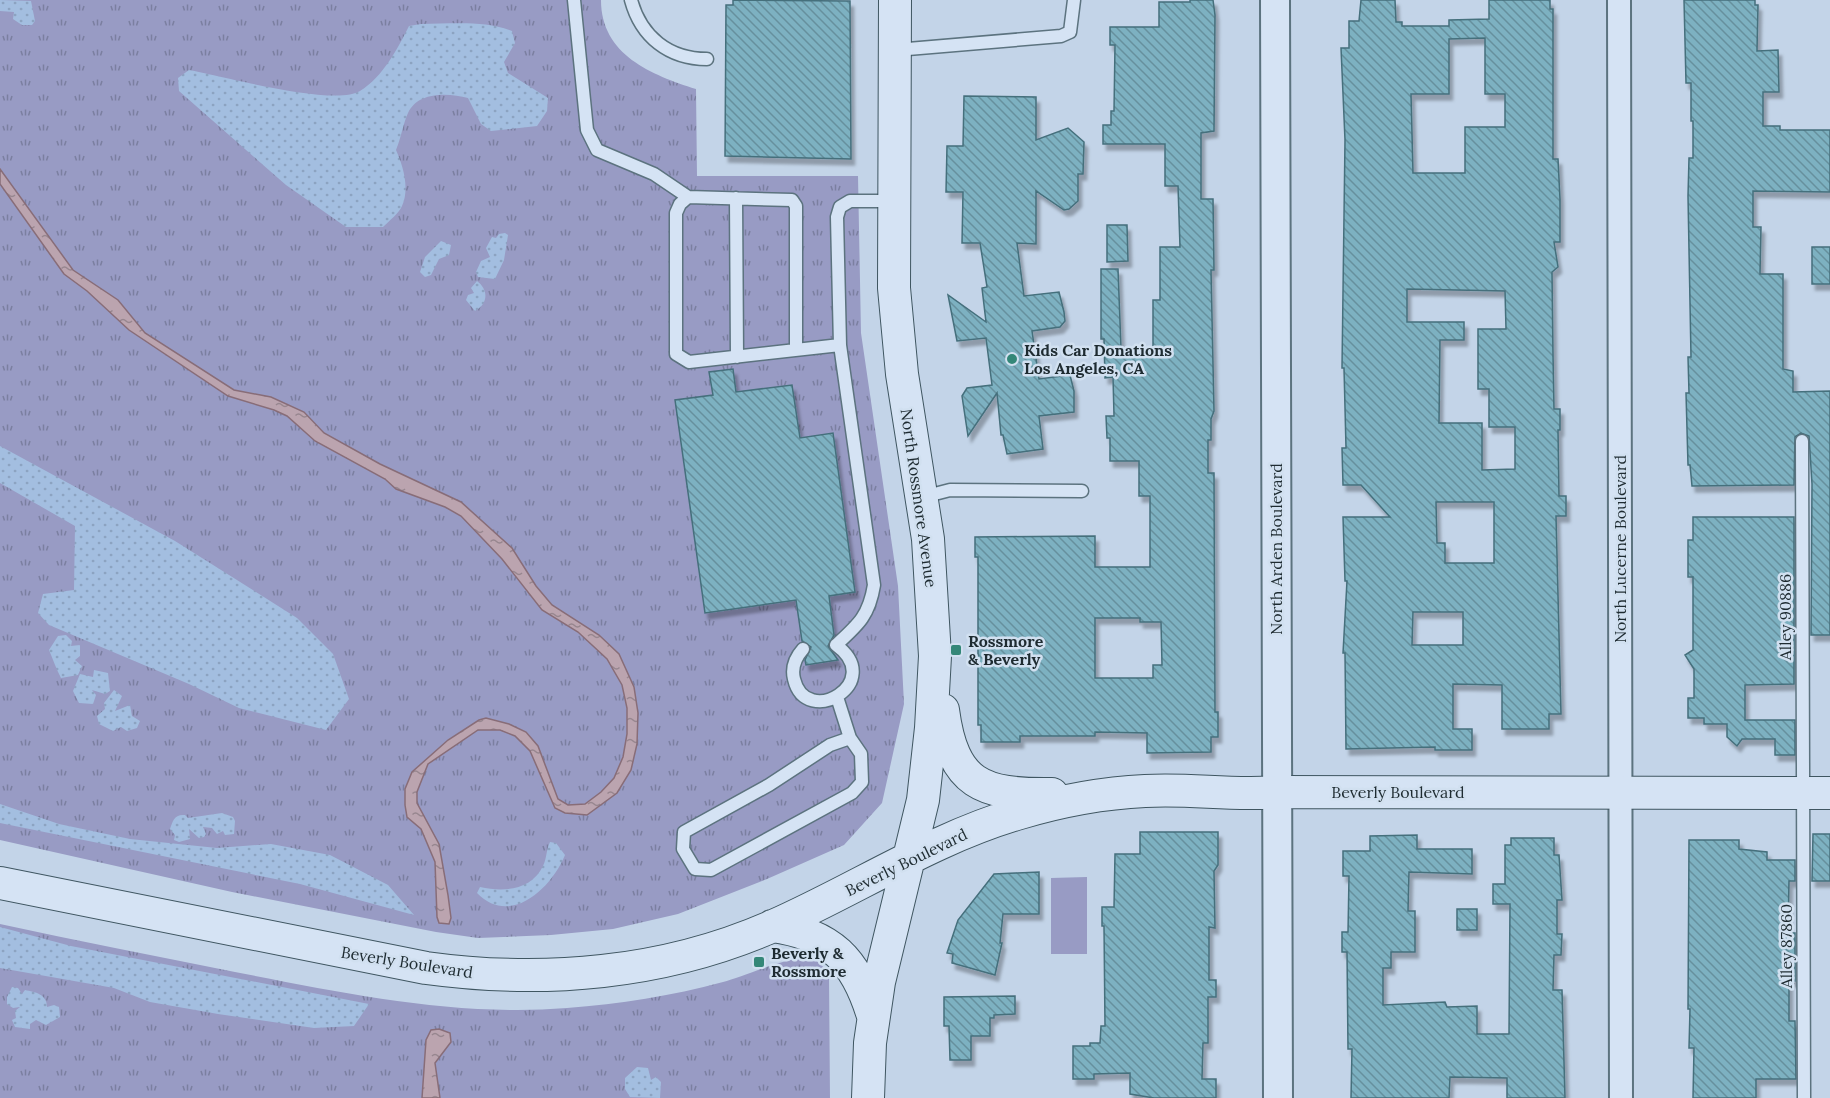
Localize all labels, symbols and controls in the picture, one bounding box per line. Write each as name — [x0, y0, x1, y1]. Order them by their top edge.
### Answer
place label: Kids Car Donations Los Angeles, CA — [1024, 340, 1172, 378]
marker: Kids Car Donations Los Angeles, CA — [1005, 352, 1019, 366]
street label: North Rossmore Avenue — [897, 407, 941, 589]
street label: North Lucerne Boulevard — [1610, 454, 1630, 643]
street label: North Arden Boulevard — [1266, 463, 1286, 635]
street label: Alley 90886 — [1775, 574, 1795, 661]
place label: Rossmore & Beverly — [968, 631, 1044, 669]
marker: Rossmore & Beverly — [949, 643, 963, 657]
street label: Beverly Boulevard — [1331, 782, 1465, 802]
street label: Beverly Boulevard — [842, 824, 971, 900]
street label: Alley 87860 — [1776, 904, 1796, 989]
street label: Beverly Boulevard — [340, 942, 475, 982]
place label: Beverly & Rossmore — [771, 943, 847, 981]
marker: Beverly & Rossmore — [752, 955, 766, 969]

